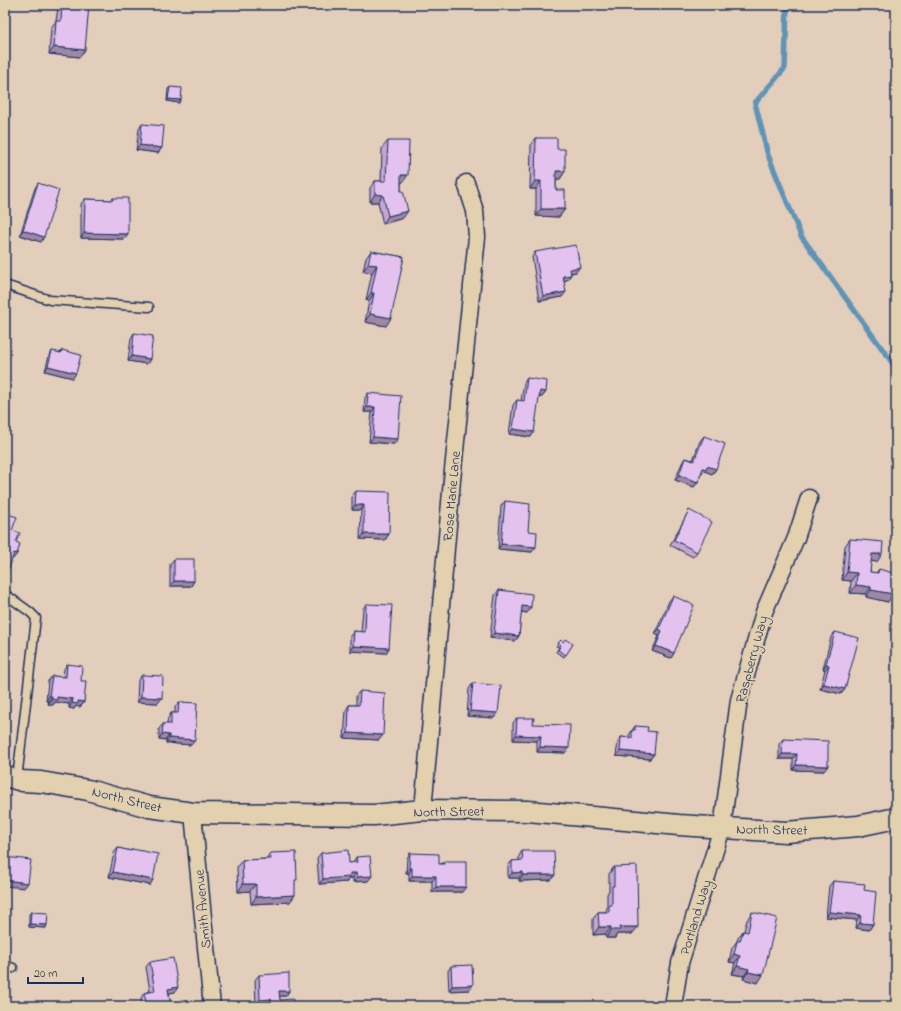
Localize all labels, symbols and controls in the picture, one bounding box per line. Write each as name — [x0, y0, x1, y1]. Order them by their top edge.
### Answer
street label: Rose Marie Lane — [438, 449, 467, 542]
street label: Raspberry Way — [731, 613, 775, 706]
street label: North Street — [90, 782, 164, 819]
street label: North Street — [413, 801, 485, 824]
street label: North Street — [736, 819, 808, 842]
street label: Smith Avenue — [190, 868, 217, 949]
street label: Portland Way — [675, 877, 719, 958]
scale bar — [28, 959, 83, 985]
text: 20 m — [34, 965, 57, 983]

